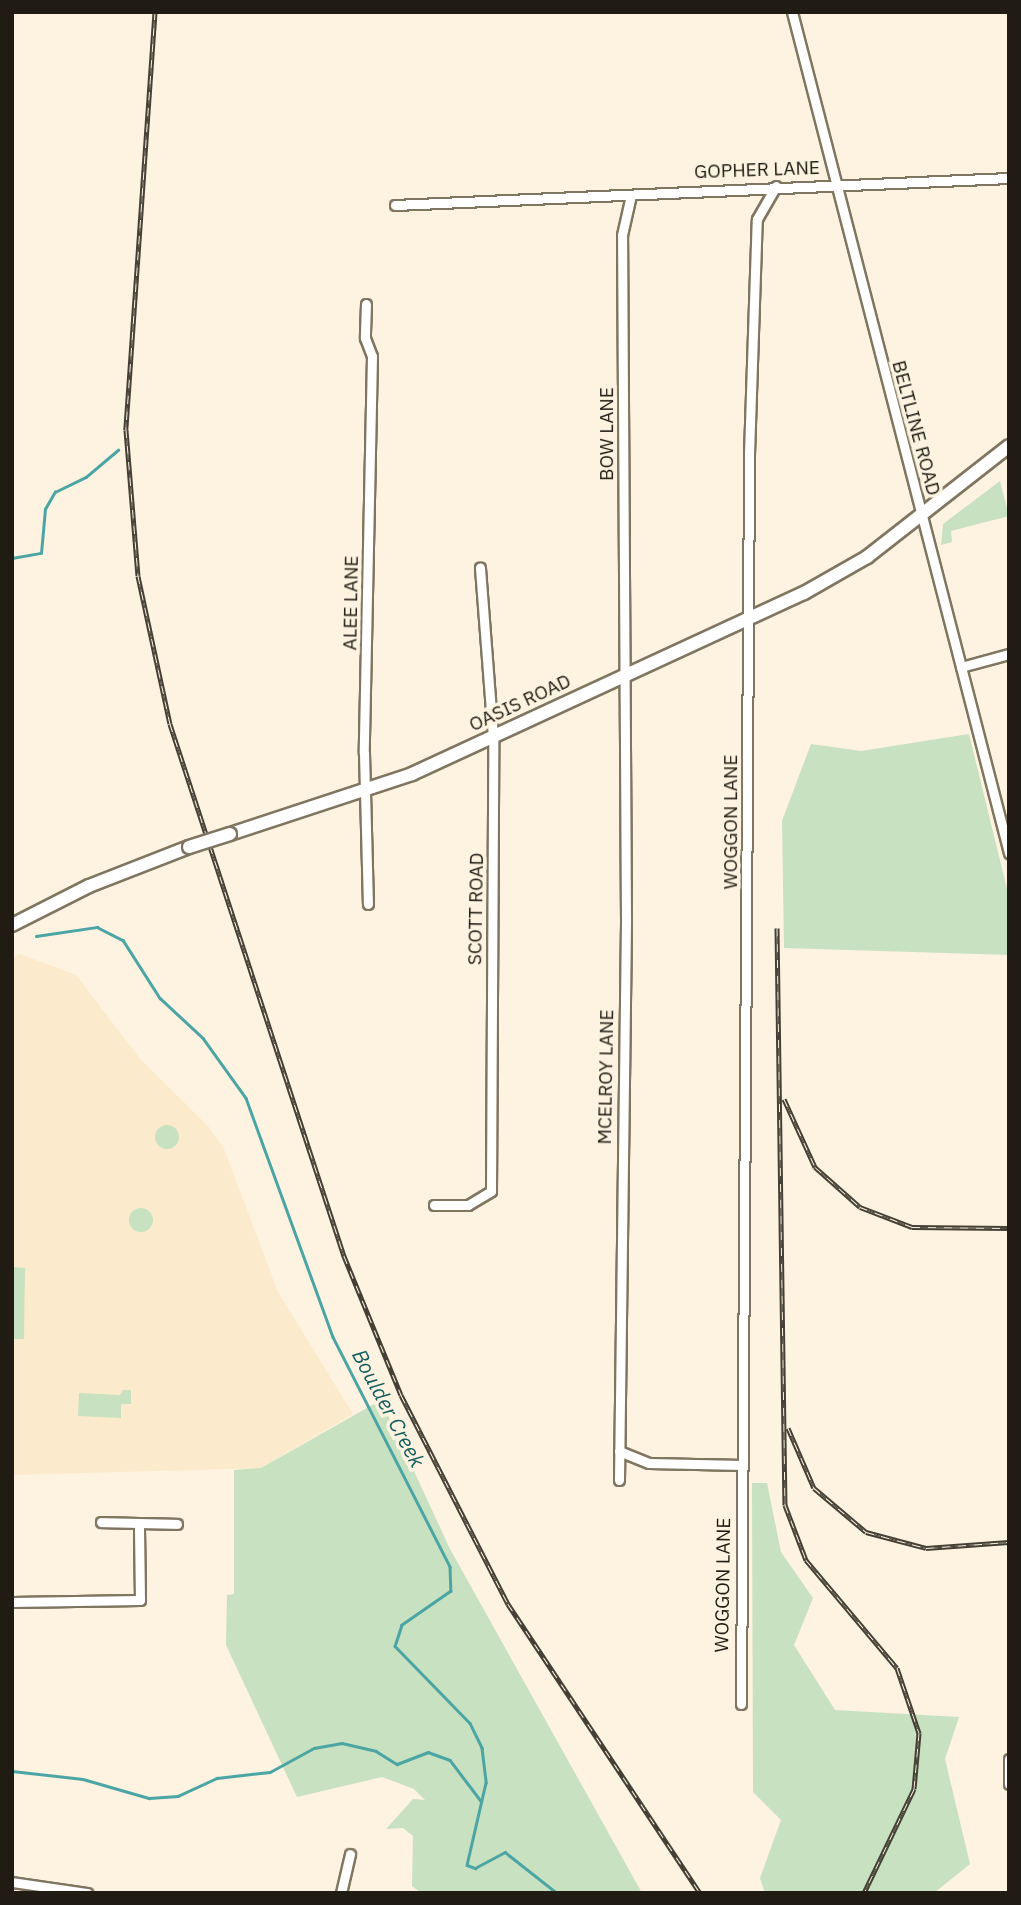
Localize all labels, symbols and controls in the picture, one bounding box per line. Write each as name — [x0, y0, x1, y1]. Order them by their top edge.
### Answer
street label: GOPHER LANE — [694, 156, 820, 184]
street label: BELTLINE ROAD — [887, 358, 945, 498]
street label: BOW LANE — [596, 387, 618, 481]
street label: ALEE LANE — [339, 555, 363, 651]
street label: OASIS ROAD — [466, 670, 574, 736]
street label: WOGGON LANE — [720, 755, 742, 889]
street label: SCOTT ROAD — [464, 853, 488, 965]
street label: MCELROY LANE — [593, 1009, 619, 1145]
water label: Boulder Creek — [347, 1345, 431, 1471]
street label: WOGGON LANE — [710, 1517, 736, 1653]

